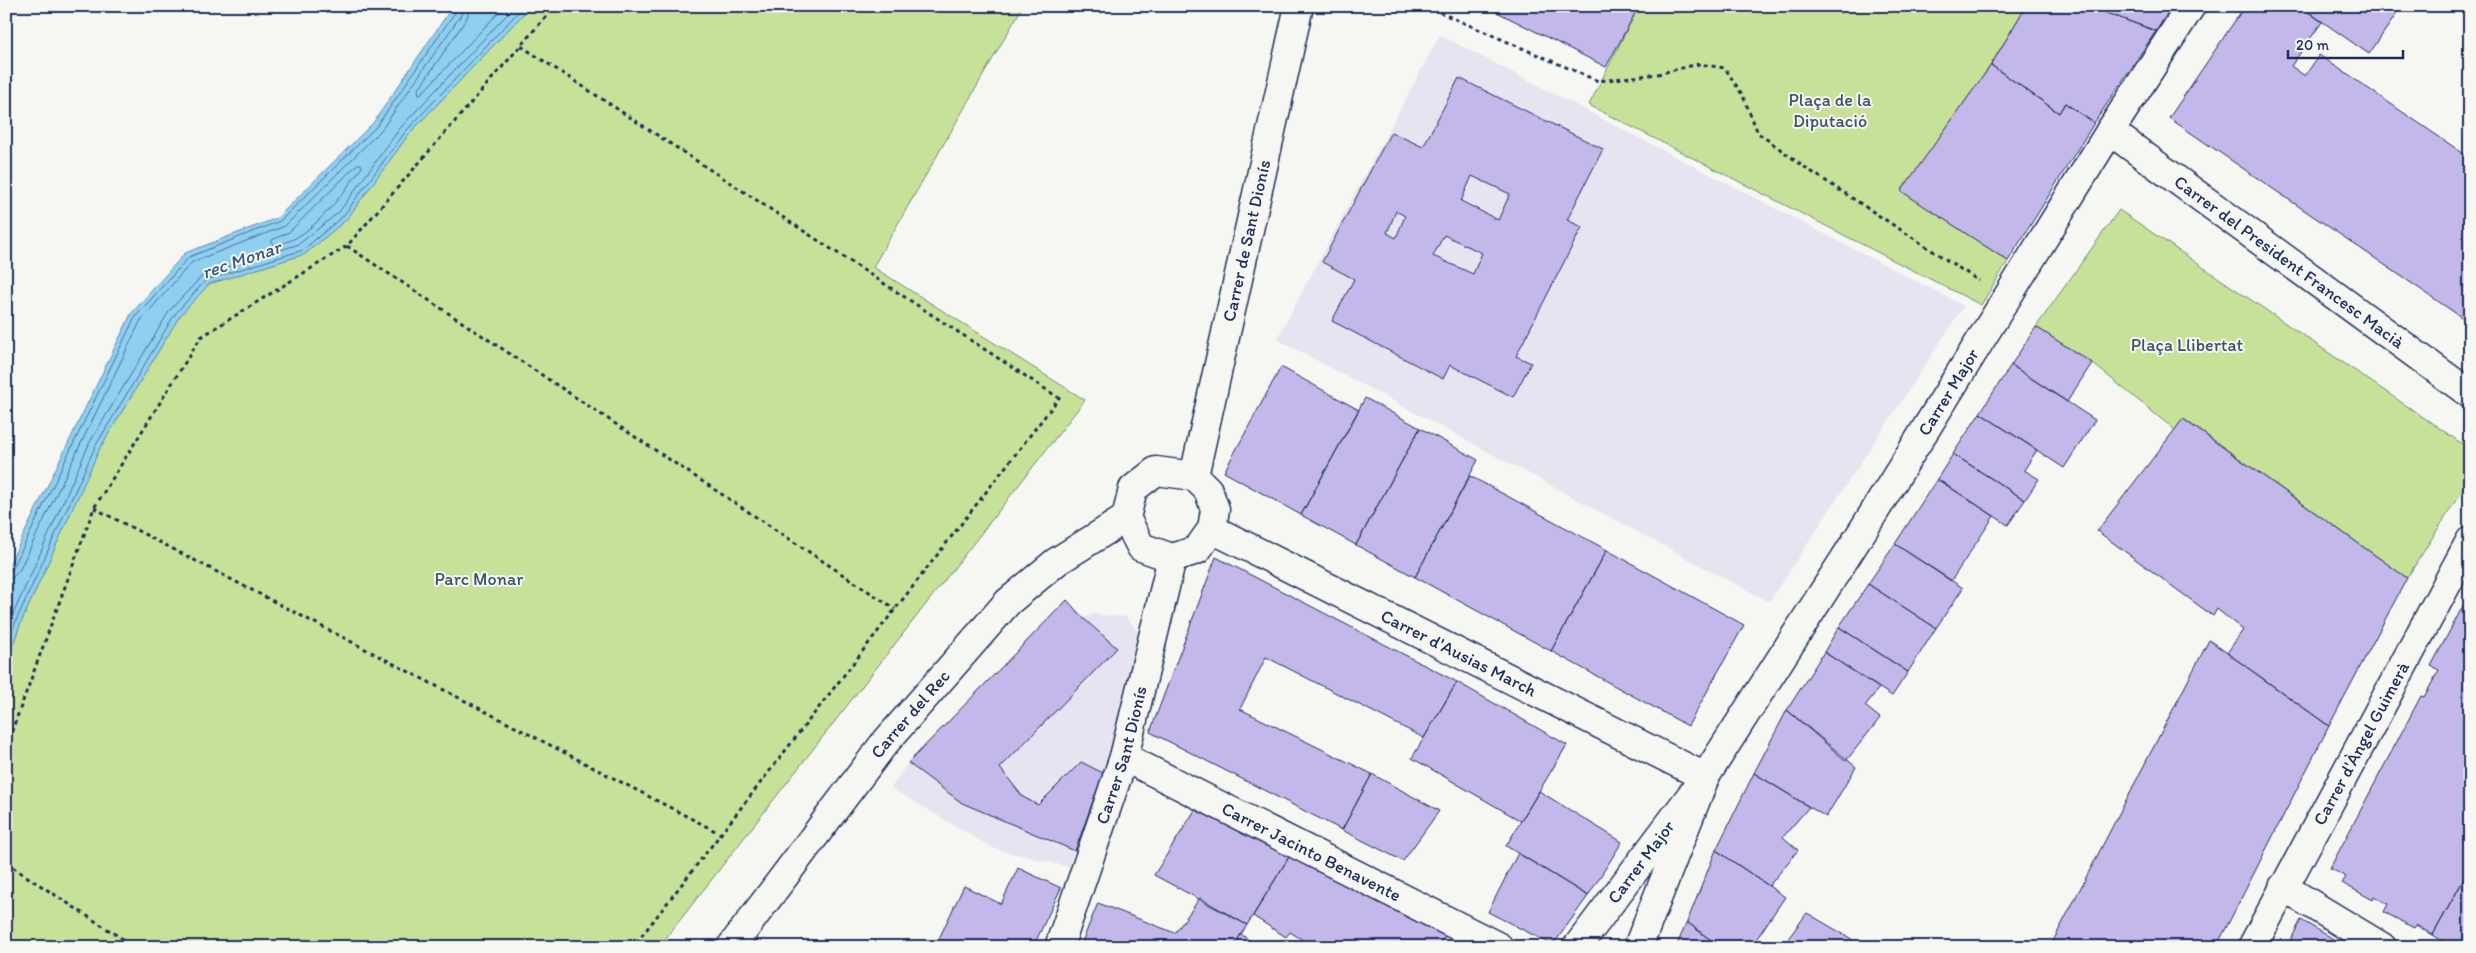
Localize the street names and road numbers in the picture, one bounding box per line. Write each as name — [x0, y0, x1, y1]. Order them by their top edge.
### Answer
street label: Carrer de Sant Dionís — [1218, 158, 1275, 324]
street label: Carrer del President Francesc Macià — [2170, 171, 2409, 354]
street label: Carrer Major — [1913, 344, 1984, 440]
street label: Carrer d'Ausias March — [1377, 605, 1541, 702]
street label: Carrer d'Àngel Guimerà — [2308, 657, 2414, 829]
street label: Carrer del Rec — [866, 665, 955, 763]
street label: Carrer Sant Dionís — [1091, 684, 1152, 827]
street label: Carrer Jacinto Benavente — [1218, 797, 1405, 906]
street label: Carrer Major — [1603, 816, 1680, 908]

